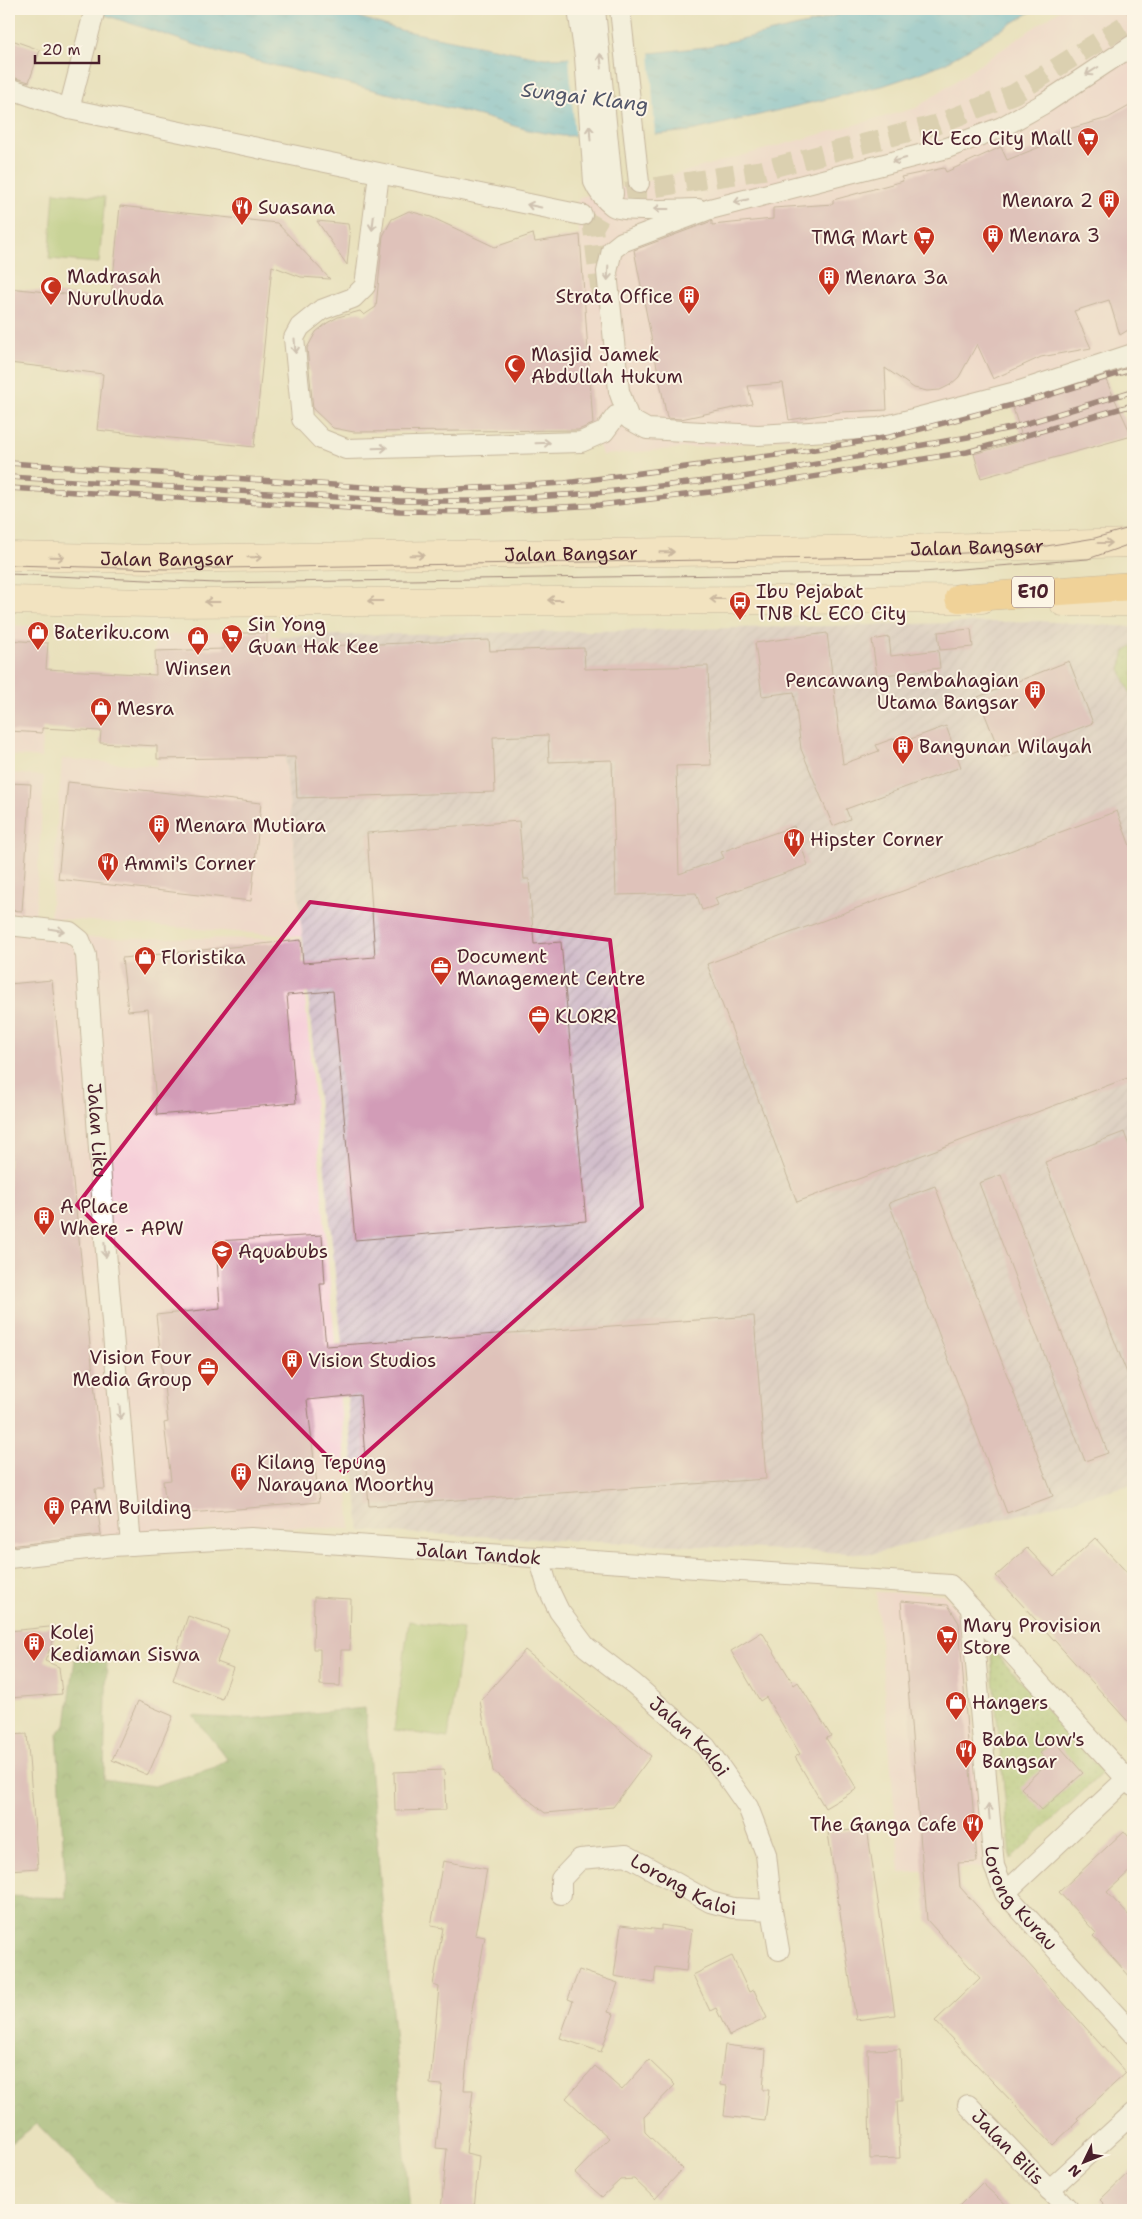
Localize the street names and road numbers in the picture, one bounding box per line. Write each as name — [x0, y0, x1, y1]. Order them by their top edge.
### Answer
street label: Jalan Bangsar — [910, 533, 1044, 562]
street label: Jalan Bangsar — [504, 540, 638, 567]
street label: Jalan Bangsar — [100, 546, 234, 572]
road number: E10 — [1012, 576, 1054, 608]
street label: Jalan Liku — [82, 1082, 113, 1178]
street label: Jalan Tandok — [415, 1537, 542, 1570]
street label: Jalan Kaloi — [644, 1691, 735, 1782]
street label: Lorong Kurau — [979, 1845, 1063, 1956]
street label: Lorong Kaloi — [626, 1848, 737, 1921]
street label: Jalan Bilis — [966, 2104, 1050, 2190]

